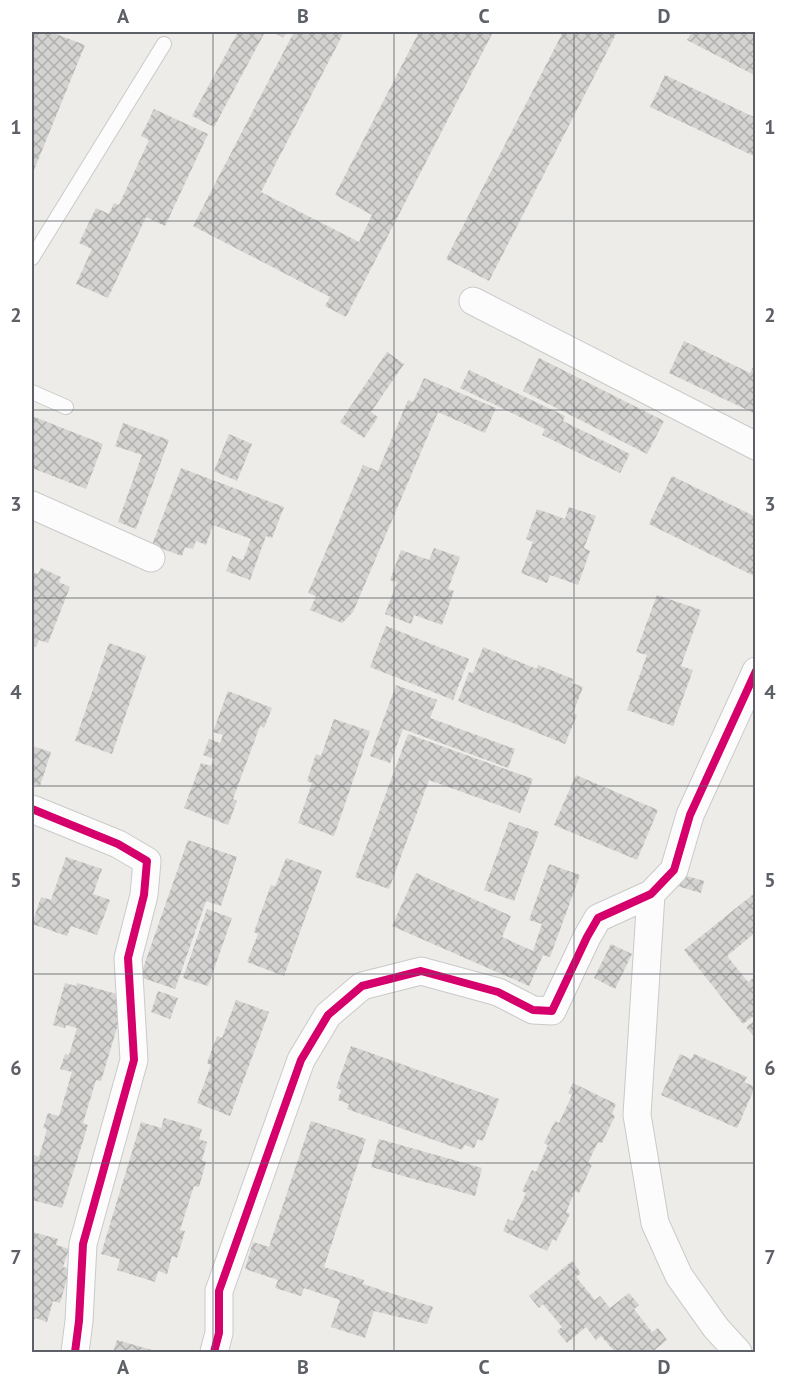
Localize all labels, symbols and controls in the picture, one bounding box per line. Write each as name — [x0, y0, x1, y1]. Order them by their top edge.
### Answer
text: A — [117, 3, 130, 29]
text: B — [297, 3, 309, 29]
text: C — [478, 3, 490, 29]
text: D — [658, 3, 671, 29]
text: 1 — [10, 114, 22, 140]
text: 1 — [764, 114, 776, 140]
text: 2 — [10, 302, 22, 328]
text: 2 — [764, 302, 776, 328]
text: 3 — [10, 491, 22, 517]
text: 3 — [764, 491, 776, 517]
text: 4 — [10, 679, 22, 705]
text: 4 — [764, 679, 776, 705]
text: 5 — [10, 867, 22, 893]
text: 5 — [764, 867, 776, 893]
text: 6 — [10, 1055, 22, 1081]
text: 6 — [764, 1055, 776, 1081]
text: 7 — [10, 1244, 22, 1270]
text: 7 — [764, 1244, 776, 1270]
text: A — [117, 1354, 130, 1380]
text: B — [297, 1354, 309, 1380]
text: C — [478, 1354, 490, 1380]
text: D — [658, 1354, 671, 1380]

